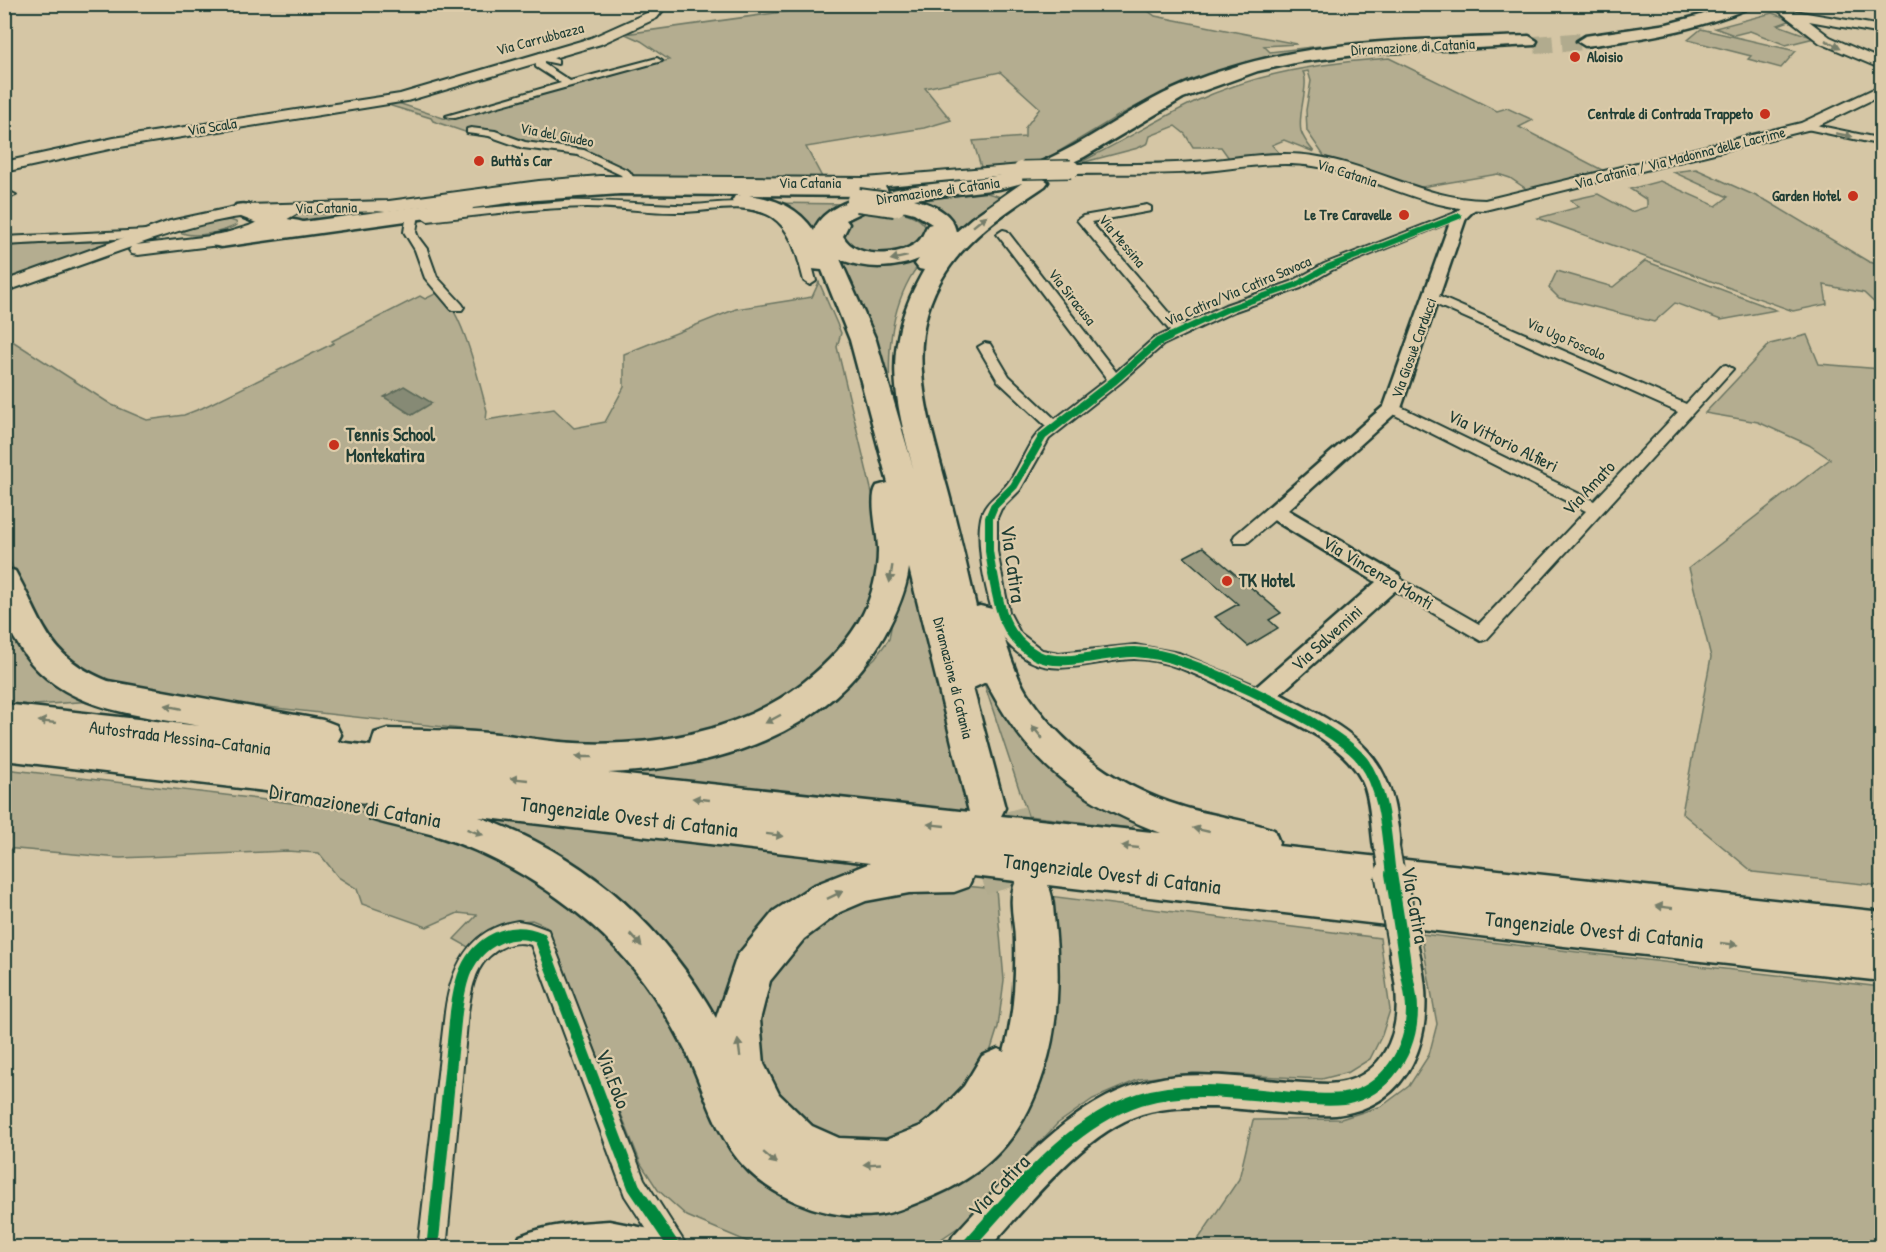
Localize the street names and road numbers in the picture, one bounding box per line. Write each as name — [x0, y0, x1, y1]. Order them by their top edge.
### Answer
street label: Via Carrubbazza — [494, 17, 586, 60]
street label: Diramazione di Catania — [1350, 33, 1476, 60]
street label: Via Scala — [186, 112, 238, 141]
street label: Via del Giudeo — [518, 117, 596, 152]
street label: Via Catania / Via Madonna delle Lacrime — [1572, 121, 1787, 194]
street label: Via Catania — [1314, 153, 1380, 192]
street label: Diramazione di Catania — [875, 171, 1001, 210]
street label: Via Catania — [779, 172, 841, 193]
street label: Via Catania — [295, 196, 357, 219]
street label: Via Messina — [1094, 210, 1151, 272]
street label: Via Catira/Via Catira Savoca — [1161, 250, 1314, 331]
street label: Via Siracusa — [1044, 264, 1101, 329]
street label: Via Giosuè Carducci — [1386, 295, 1441, 401]
street label: Via Ugo Foscolo — [1523, 312, 1609, 365]
street label: Via Vittorio Alfieri — [1444, 403, 1563, 478]
street label: Via Amato — [1557, 455, 1621, 521]
street label: Via Catira — [994, 524, 1033, 604]
street label: Via Vincenzo Monti — [1318, 530, 1438, 616]
street label: Via Salvemini — [1286, 599, 1368, 676]
street label: Diramazione di Catania — [928, 615, 979, 741]
street label: Autostrada Messina-Catania — [88, 714, 272, 761]
street label: Diramazione di Catania — [267, 776, 443, 835]
street label: Tangenziale Ovest di Catania — [518, 789, 740, 844]
street label: Tangenziale Ovest di Catania — [1001, 846, 1223, 901]
street label: Via Catira — [1394, 864, 1437, 946]
street label: Tangenziale Ovest di Catania — [1483, 904, 1705, 955]
street label: Via Eolo — [589, 1045, 638, 1113]
street label: Via Catira — [961, 1148, 1036, 1224]

